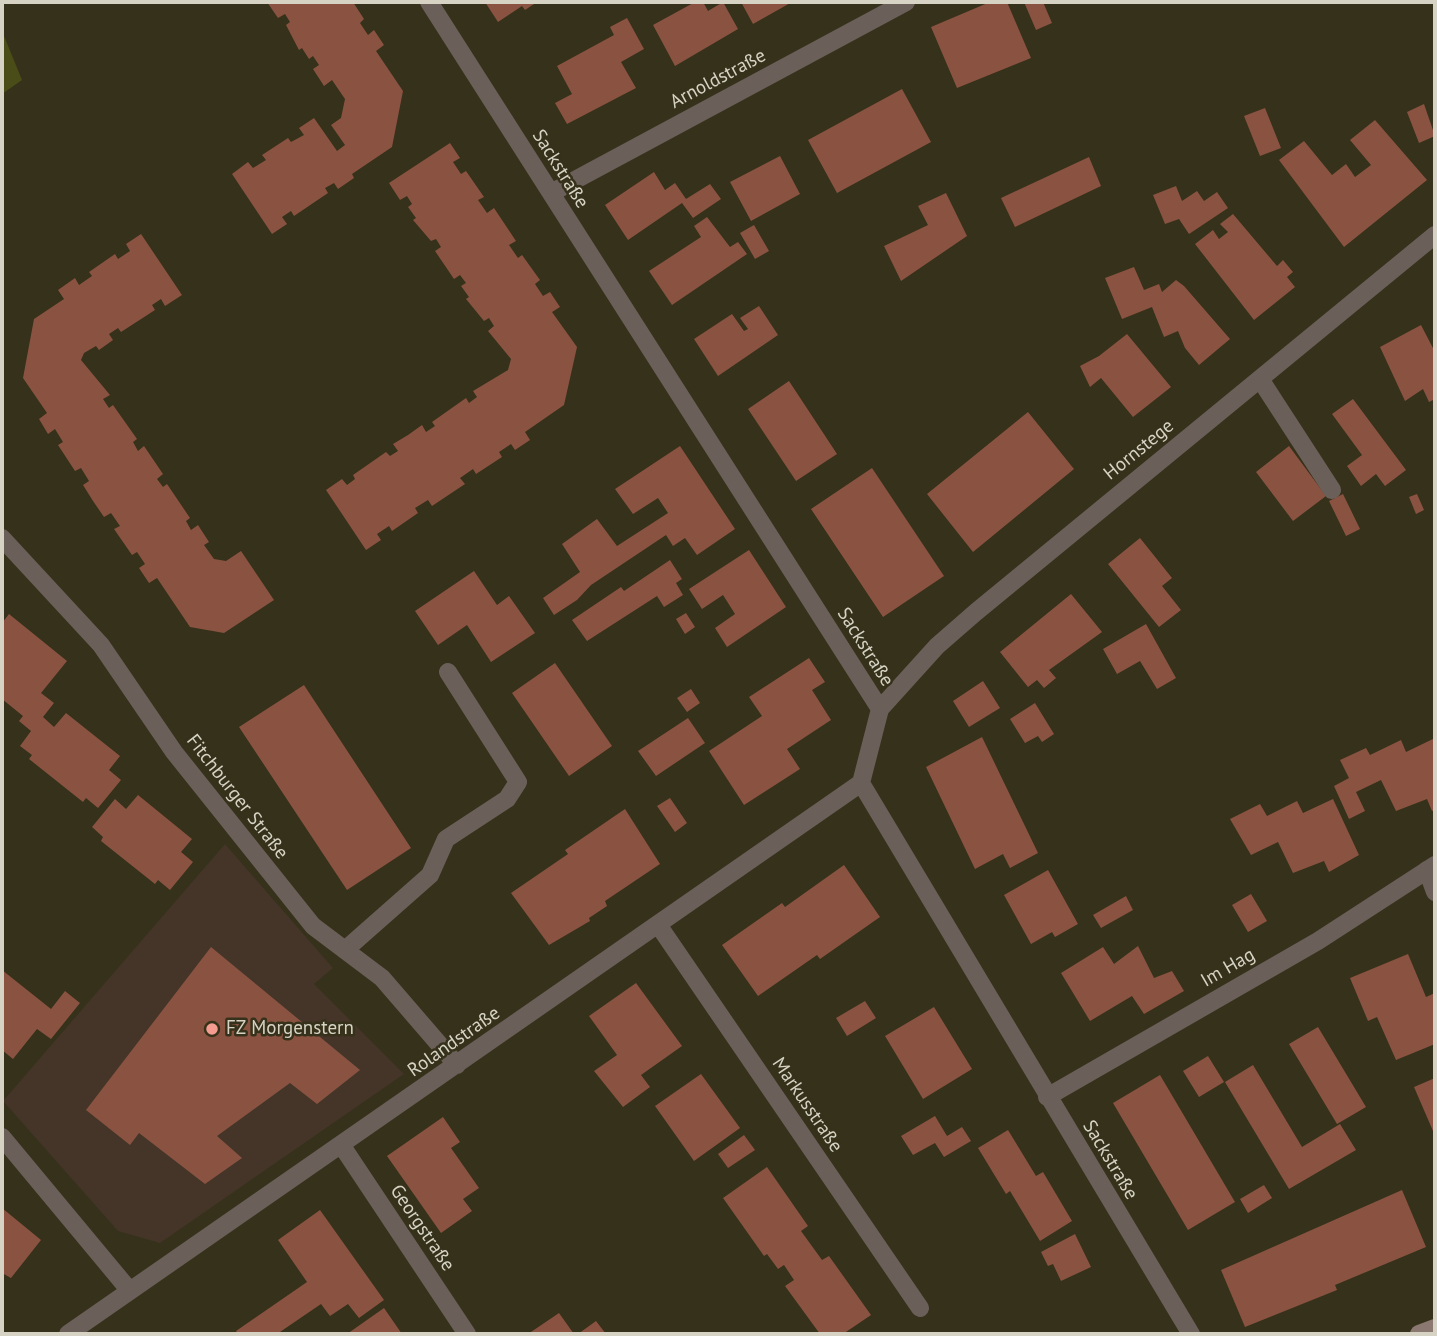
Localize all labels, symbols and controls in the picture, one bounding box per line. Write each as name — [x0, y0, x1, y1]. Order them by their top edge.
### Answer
street label: Arnoldstraße — [666, 44, 770, 114]
street label: Sackstraße — [527, 125, 593, 213]
street label: Hornstege — [1099, 415, 1179, 485]
street label: Sackstraße — [832, 603, 898, 691]
street label: Fitchburger Straße — [181, 730, 293, 864]
street label: Im Hag — [1197, 944, 1259, 992]
street label: Rolandstraße — [403, 1002, 505, 1082]
place label: FZ Morgenstern — [226, 1018, 354, 1040]
marker: FZ Morgenstern — [204, 1021, 220, 1037]
street label: Markusstraße — [767, 1053, 847, 1157]
street label: Sackstraße — [1077, 1116, 1143, 1204]
street label: Georgstraße — [385, 1181, 459, 1275]

